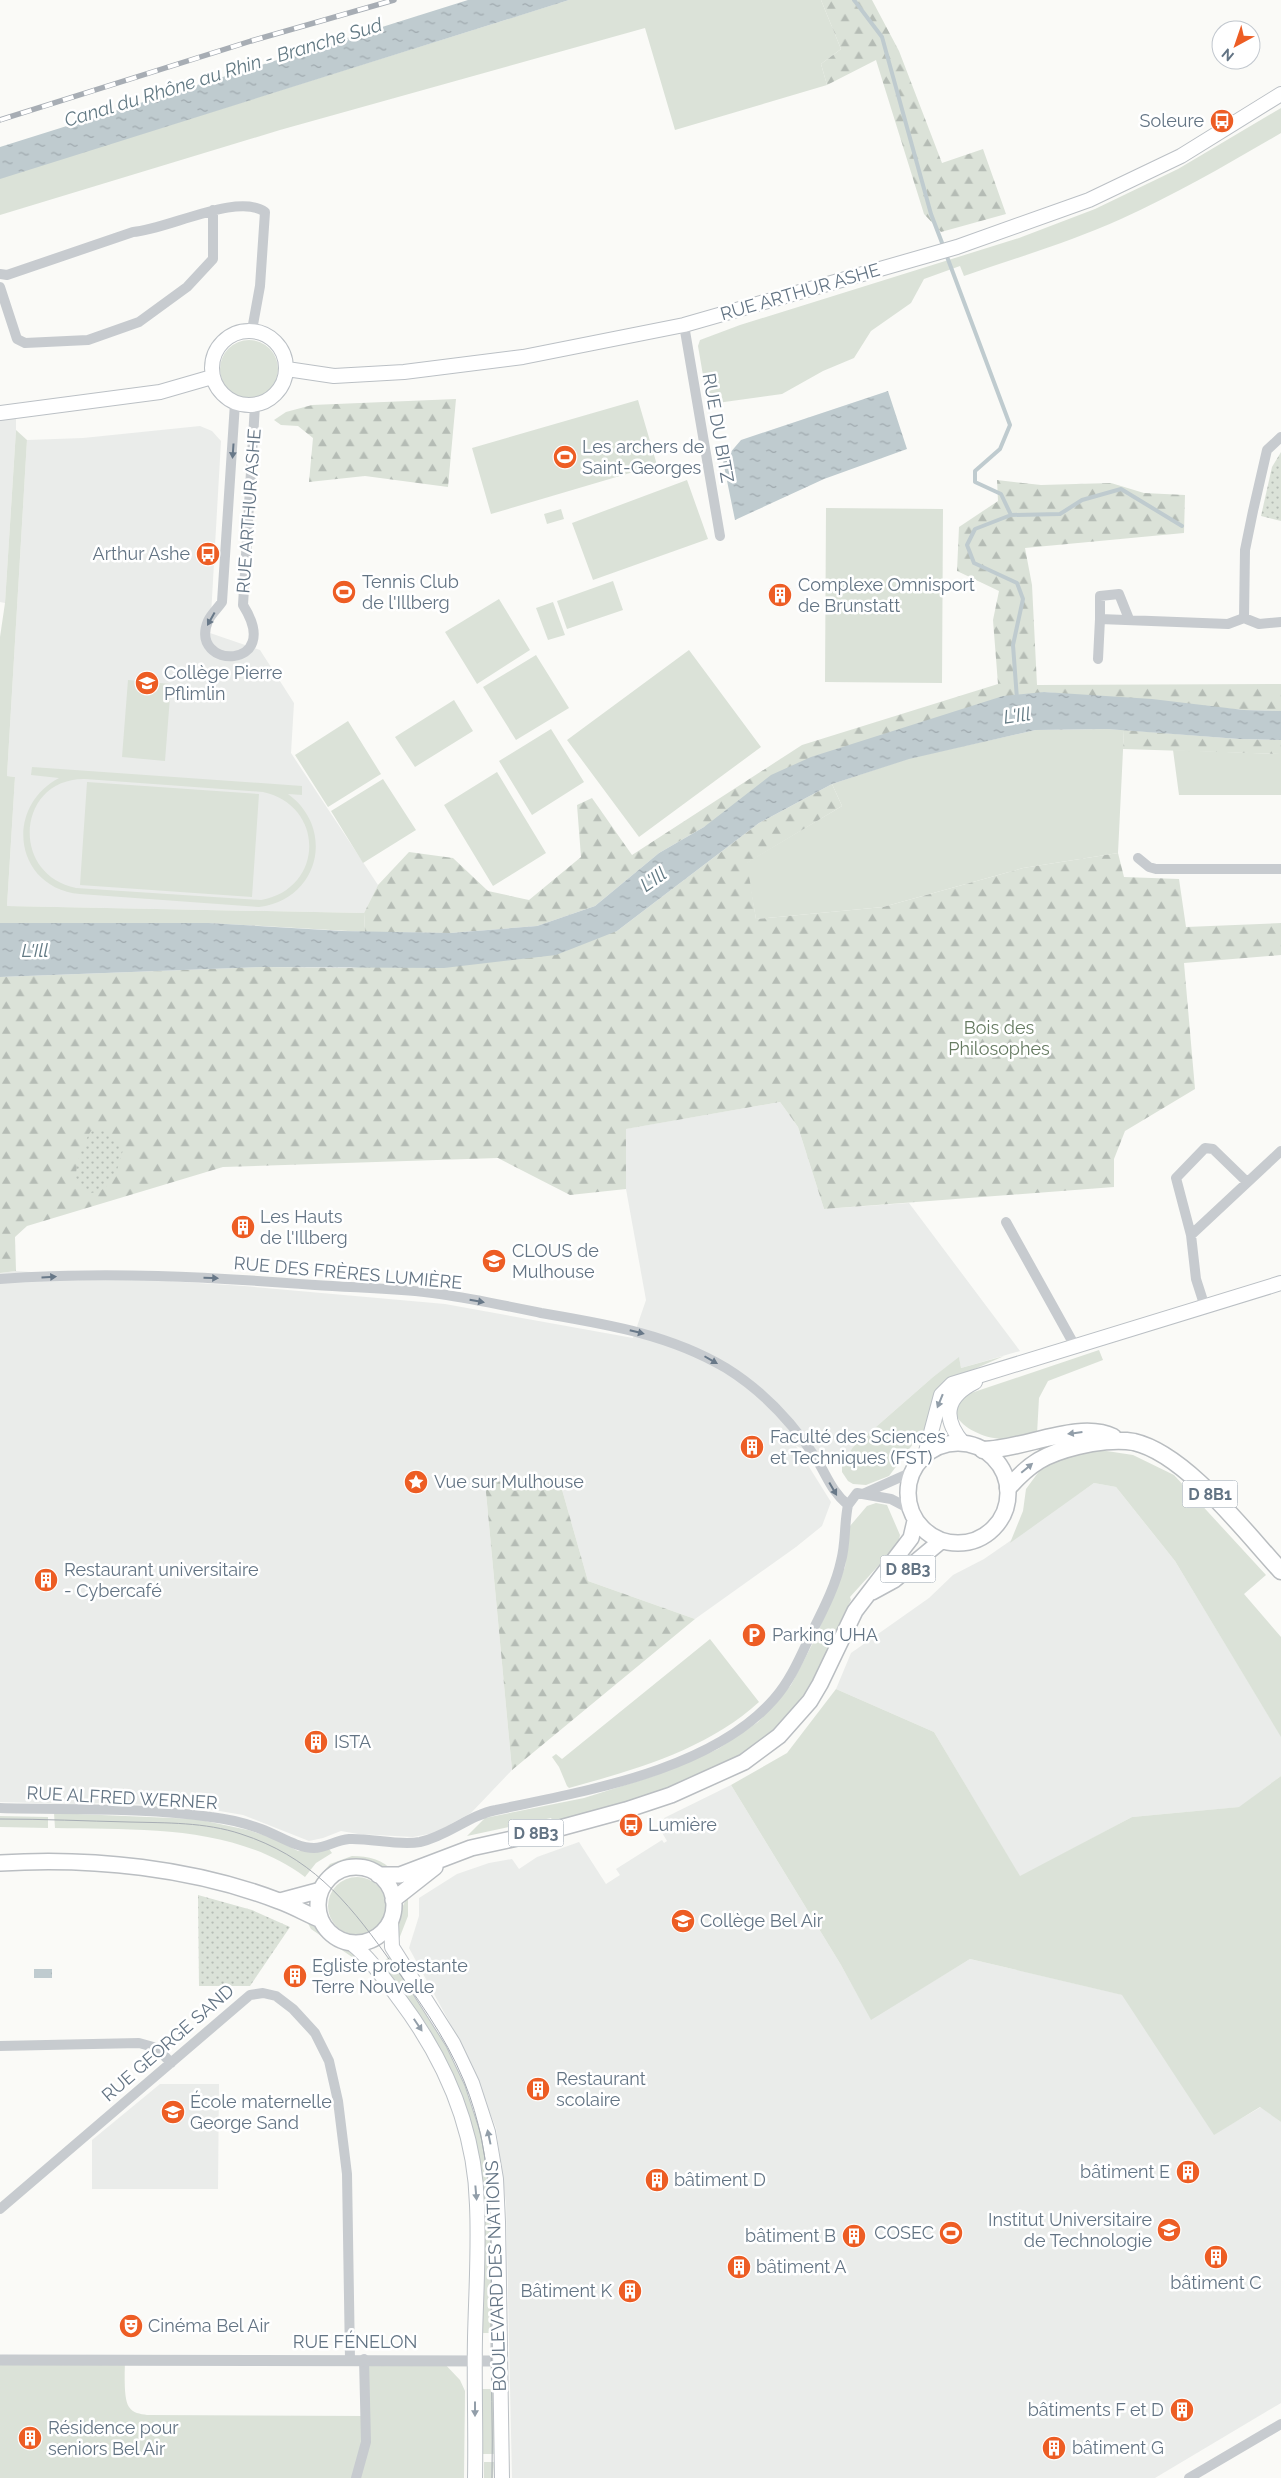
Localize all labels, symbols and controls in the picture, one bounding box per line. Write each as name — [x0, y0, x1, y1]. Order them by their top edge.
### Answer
water label: Canal du Rhône au Rhin - Branche Sud — [61, 13, 385, 131]
north arrow — [1211, 20, 1261, 70]
text: N — [1218, 45, 1237, 65]
bus stop icon: Soleure — [1209, 108, 1235, 134]
place label: Soleure — [1140, 110, 1204, 131]
street label: RUE ARTHUR ASHE — [718, 259, 882, 324]
street label: RUE DU BITZ — [699, 372, 738, 484]
street label: RUE ARTHUR ASHE — [232, 428, 265, 594]
place label: Les archers de Saint-Georges — [582, 436, 705, 478]
one-way arrow — [229, 444, 237, 460]
sports icon: Les archers de Saint-Georges — [552, 444, 578, 470]
bus stop icon: Arthur Ashe — [195, 541, 221, 567]
place label: Arthur Ashe — [93, 543, 190, 564]
place label: Tennis Club de l'Illberg — [362, 571, 459, 613]
place label: Complexe Omnisport de Brunstatt — [798, 574, 975, 616]
sports icon: Tennis Club de l'Illberg — [331, 579, 357, 605]
building icon: Complexe Omnisport de Brunstatt — [767, 582, 793, 608]
one-way arrow — [207, 611, 215, 626]
place label: Collège Pierre Pflimlin — [164, 662, 283, 704]
school or university icon: Collège Pierre Pflimlin — [134, 670, 160, 696]
water label: L'Ill — [1002, 702, 1032, 728]
water label: L'Ill — [636, 862, 670, 896]
water label: L'Ill — [21, 939, 49, 961]
park label: Bois des Philosophes — [948, 1017, 1050, 1059]
place label: Les Hauts de l'Illberg — [260, 1206, 348, 1248]
building icon: Les Hauts de l'Illberg — [230, 1214, 256, 1240]
place label: CLOUS de Mulhouse — [512, 1240, 599, 1282]
school or university icon: CLOUS de Mulhouse — [481, 1248, 507, 1274]
street label: RUE DES FRÈRES LUMIÈRE — [233, 1251, 463, 1293]
one-way arrow — [41, 1273, 57, 1281]
one-way arrow — [203, 1275, 219, 1283]
one-way arrow — [470, 1297, 486, 1305]
one-way arrow — [629, 1328, 644, 1336]
one-way arrow — [705, 1356, 718, 1365]
one-way arrow — [936, 1394, 944, 1409]
place label: Faculté des Sciences et Techniques (FST) — [770, 1426, 946, 1468]
one-way arrow — [1067, 1429, 1083, 1437]
building icon: Faculté des Sciences et Techniques (FST) — [739, 1434, 765, 1460]
one-way arrow — [1020, 1463, 1033, 1474]
place icon: Vue sur Mulhouse — [403, 1469, 429, 1495]
place label: Vue sur Mulhouse — [434, 1471, 584, 1492]
road number: D 8B1 — [1182, 1480, 1238, 1508]
one-way arrow — [829, 1481, 837, 1496]
road number: D 8B3 — [880, 1556, 936, 1582]
place label: Restaurant universitaire - Cybercafé — [64, 1559, 259, 1601]
building icon: Restaurant universitaire - Cybercafé — [33, 1567, 59, 1593]
parking icon: Parking UHA — [741, 1622, 767, 1648]
place label: Parking UHA — [772, 1624, 878, 1645]
building icon: ISTA — [303, 1729, 329, 1755]
place label: ISTA — [334, 1731, 371, 1752]
street label: RUE ALFRED WERNER — [26, 1782, 218, 1813]
bus stop icon: Lumière — [618, 1812, 644, 1838]
place label: Lumière — [648, 1814, 717, 1835]
road number: D 8B3 — [508, 1820, 564, 1846]
school or university icon: Collège Bel Air — [670, 1908, 696, 1934]
place label: Collège Bel Air — [700, 1910, 824, 1931]
place label: Egliste protestante Terre Nouvelle — [312, 1955, 468, 1997]
building icon: Egliste protestante Terre Nouvelle — [282, 1963, 308, 1989]
street label: RUE GEORGE SAND — [97, 1980, 238, 2106]
one-way arrow — [414, 2018, 423, 2032]
place label: Restaurant scolaire — [556, 2068, 646, 2110]
building icon: Restaurant scolaire — [525, 2076, 551, 2102]
place label: École maternelle George Sand — [190, 2090, 332, 2133]
school or university icon: École maternelle George Sand — [160, 2099, 186, 2125]
one-way arrow — [485, 2130, 493, 2145]
building icon: bâtiment E — [1175, 2159, 1201, 2185]
street label: BOULEVARD DES NATIONS — [481, 2160, 510, 2392]
place label: bâtiment E — [1080, 2161, 1170, 2182]
building icon: bâtiment D — [644, 2167, 670, 2193]
place label: bâtiment D — [674, 2169, 766, 2190]
one-way arrow — [473, 2186, 481, 2202]
place label: Institut Universitaire de Technologie — [988, 2209, 1152, 2251]
school or university icon: Institut Universitaire de Technologie — [1156, 2217, 1182, 2243]
sports icon: COSEC — [938, 2220, 964, 2246]
place label: COSEC — [874, 2222, 934, 2243]
building icon: bâtiment B — [841, 2223, 867, 2249]
place label: bâtiment B — [745, 2225, 836, 2246]
building icon: bâtiment C — [1203, 2244, 1229, 2270]
building icon: bâtiment A — [726, 2254, 752, 2280]
place label: bâtiment A — [756, 2256, 847, 2277]
place label: bâtiment C — [1170, 2272, 1262, 2293]
building icon: Bâtiment K — [617, 2278, 643, 2304]
place label: Bâtiment K — [521, 2280, 612, 2301]
theatre icon: Cinéma Bel Air — [118, 2313, 144, 2339]
place label: Cinéma Bel Air — [148, 2315, 270, 2336]
street label: RUE FÉNELON — [293, 2330, 417, 2352]
building icon: bâtiments F et D — [1169, 2397, 1195, 2423]
place label: bâtiments F et D — [1028, 2399, 1164, 2420]
one-way arrow — [471, 2402, 479, 2418]
place label: Résidence pour seniors Bel Air — [48, 2417, 179, 2459]
building icon: Résidence pour seniors Bel Air — [17, 2425, 43, 2451]
building icon: bâtiment G — [1041, 2435, 1067, 2461]
place label: bâtiment G — [1072, 2437, 1164, 2458]

